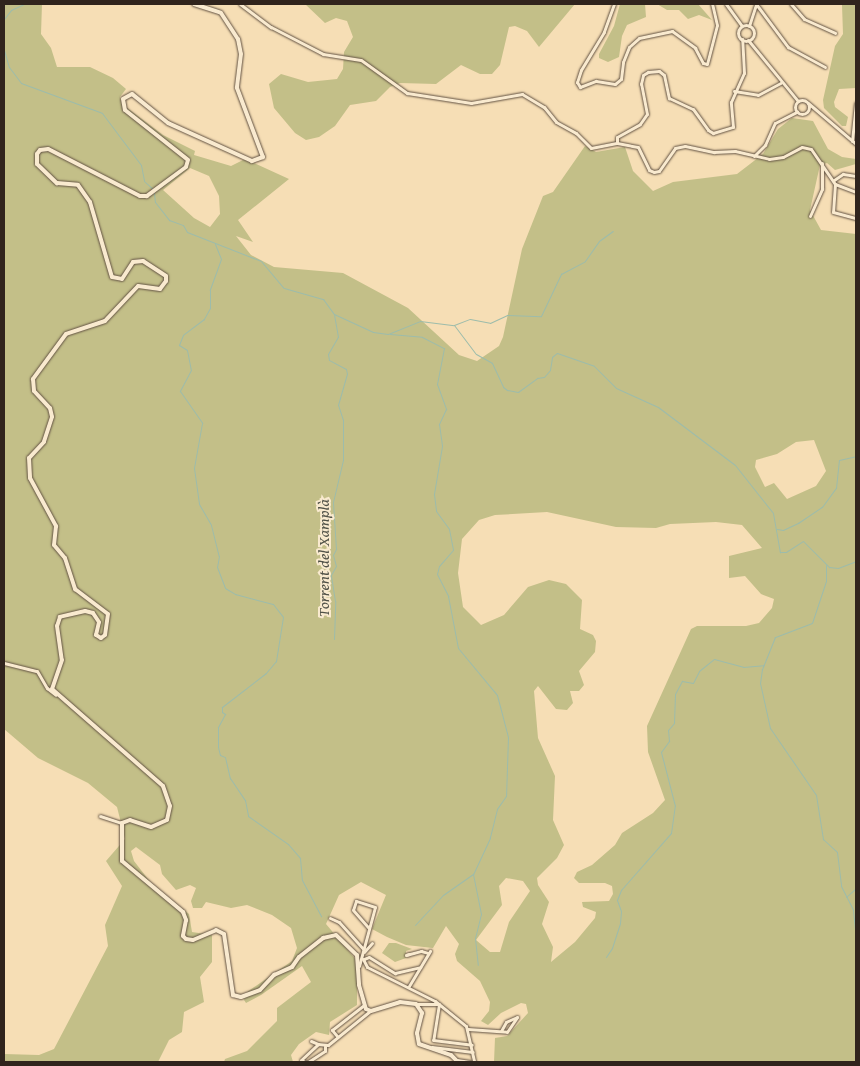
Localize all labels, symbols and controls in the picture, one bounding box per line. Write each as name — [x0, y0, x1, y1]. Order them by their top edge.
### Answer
water label: Torrent del Xamplà — [313, 499, 333, 617]

